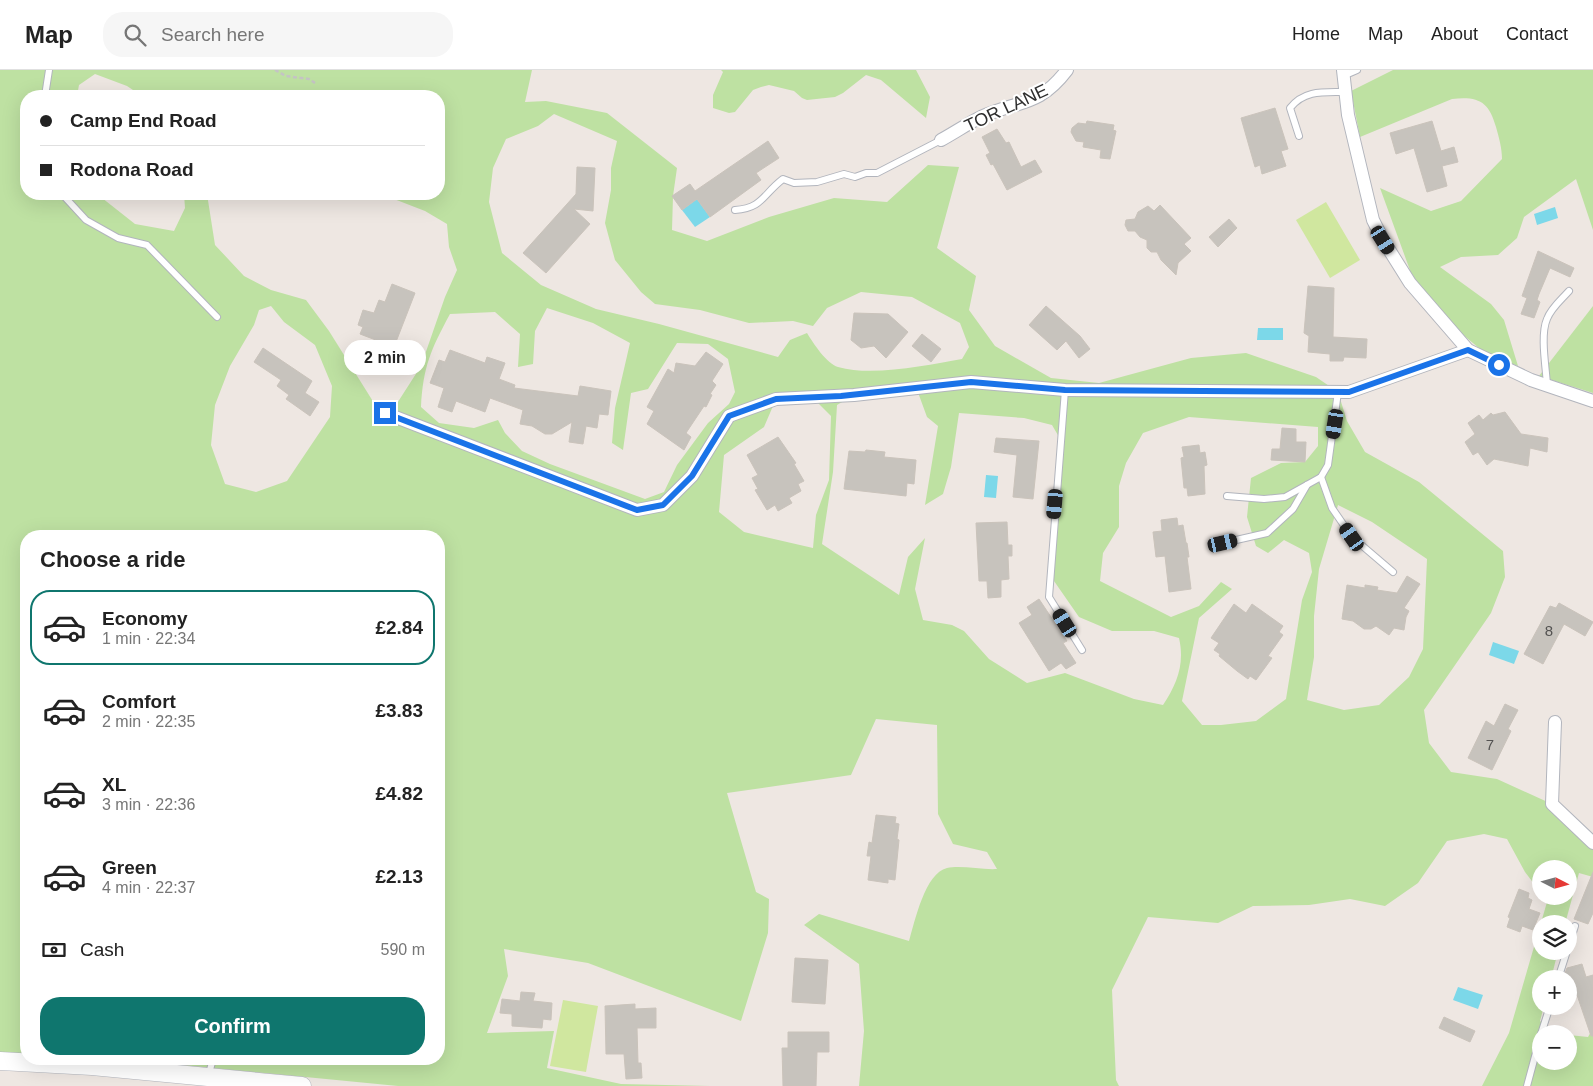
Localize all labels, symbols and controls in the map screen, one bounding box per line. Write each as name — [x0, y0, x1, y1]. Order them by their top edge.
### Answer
search box — [103, 12, 453, 57]
text: Map — [25, 21, 73, 48]
icon: search — [121, 21, 149, 49]
text: Search here — [161, 24, 265, 45]
text: Home — [1292, 24, 1340, 44]
text: Map — [1368, 24, 1403, 44]
text: About — [1431, 24, 1478, 44]
text: Contact — [1506, 24, 1568, 44]
street label: TOR LANE — [961, 80, 1051, 136]
text: Camp End Road — [70, 110, 217, 131]
text: Rodona Road — [70, 159, 194, 180]
car — [1368, 223, 1397, 257]
callout: 2 min — [344, 340, 426, 376]
text: 2 min — [364, 349, 406, 366]
route start — [1488, 354, 1510, 376]
route end — [374, 402, 396, 424]
car — [1325, 408, 1344, 440]
car — [1046, 488, 1063, 520]
car — [1337, 520, 1366, 554]
car — [1206, 532, 1239, 554]
text: Choose a ride — [40, 547, 185, 572]
icon: car — [42, 605, 87, 650]
car — [1050, 606, 1079, 640]
text: Economy — [102, 608, 188, 629]
text: £2.84 — [375, 617, 423, 638]
house number: 8 — [1545, 622, 1553, 639]
text: 1 min · 22:34 — [102, 630, 195, 647]
icon: car — [42, 688, 87, 733]
text: Comfort — [102, 691, 176, 712]
text: £3.83 — [375, 700, 423, 721]
text: 2 min · 22:35 — [102, 713, 195, 730]
house number: 7 — [1486, 736, 1494, 753]
icon: car — [42, 771, 87, 816]
text: XL — [102, 774, 126, 795]
text: £4.82 — [375, 783, 423, 804]
text: 3 min · 22:36 — [102, 796, 195, 813]
icon: car — [42, 854, 87, 899]
text: Green — [102, 857, 157, 878]
north arrow — [1532, 860, 1578, 905]
map controls — [1532, 860, 1577, 1070]
text: £2.13 — [375, 866, 423, 887]
text: 4 min · 22:37 — [102, 879, 195, 896]
button: layers — [1532, 915, 1577, 960]
icon: cash — [40, 936, 68, 964]
text: Cash — [80, 939, 124, 960]
text: 590 m — [381, 941, 425, 958]
button: + — [1532, 970, 1577, 1015]
button: Confirm — [40, 997, 425, 1055]
button: − — [1532, 1025, 1577, 1070]

